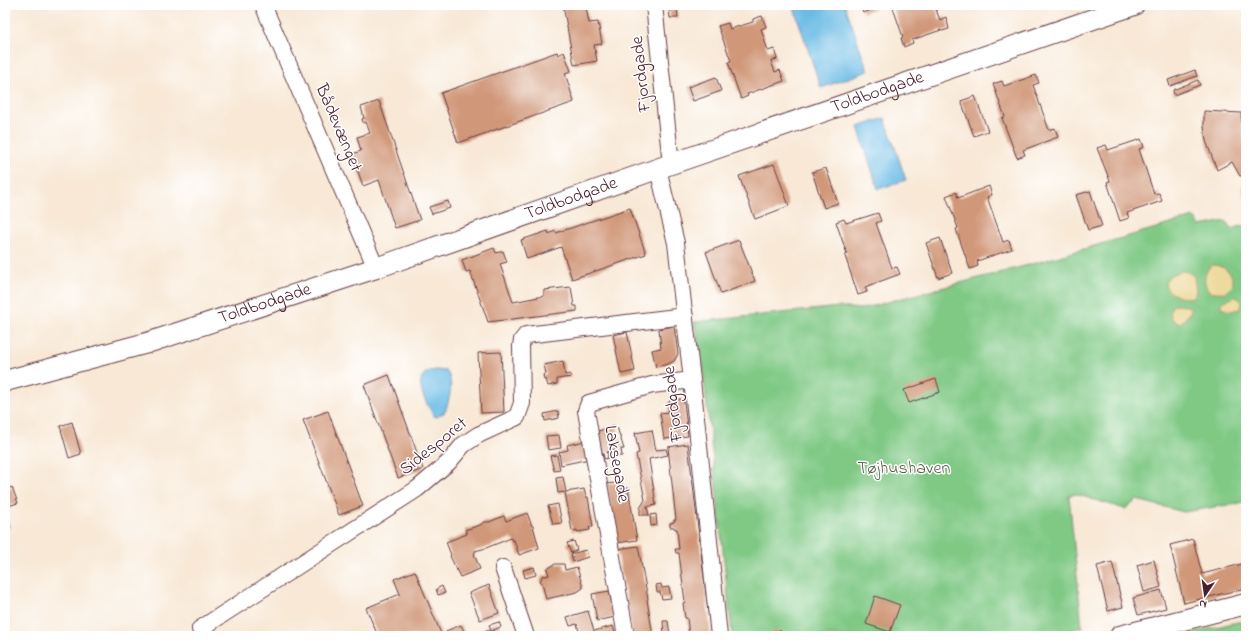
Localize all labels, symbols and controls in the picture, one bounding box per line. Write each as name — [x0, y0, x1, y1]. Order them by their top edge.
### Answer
street label: Fjordgade — [625, 34, 660, 114]
street label: Toldbodgade — [827, 65, 928, 121]
street label: Bådevænget — [307, 79, 368, 176]
street label: Toldbodgade — [521, 171, 622, 227]
street label: Toldbodgade — [215, 277, 316, 332]
street label: Fjordgade — [657, 364, 692, 444]
street label: Sidesporet — [394, 411, 474, 483]
street label: Laksegade — [595, 424, 636, 506]
park label: Tøjhushaven — [858, 456, 951, 482]
north arrow — [1185, 575, 1225, 615]
text: N — [1198, 595, 1208, 612]

